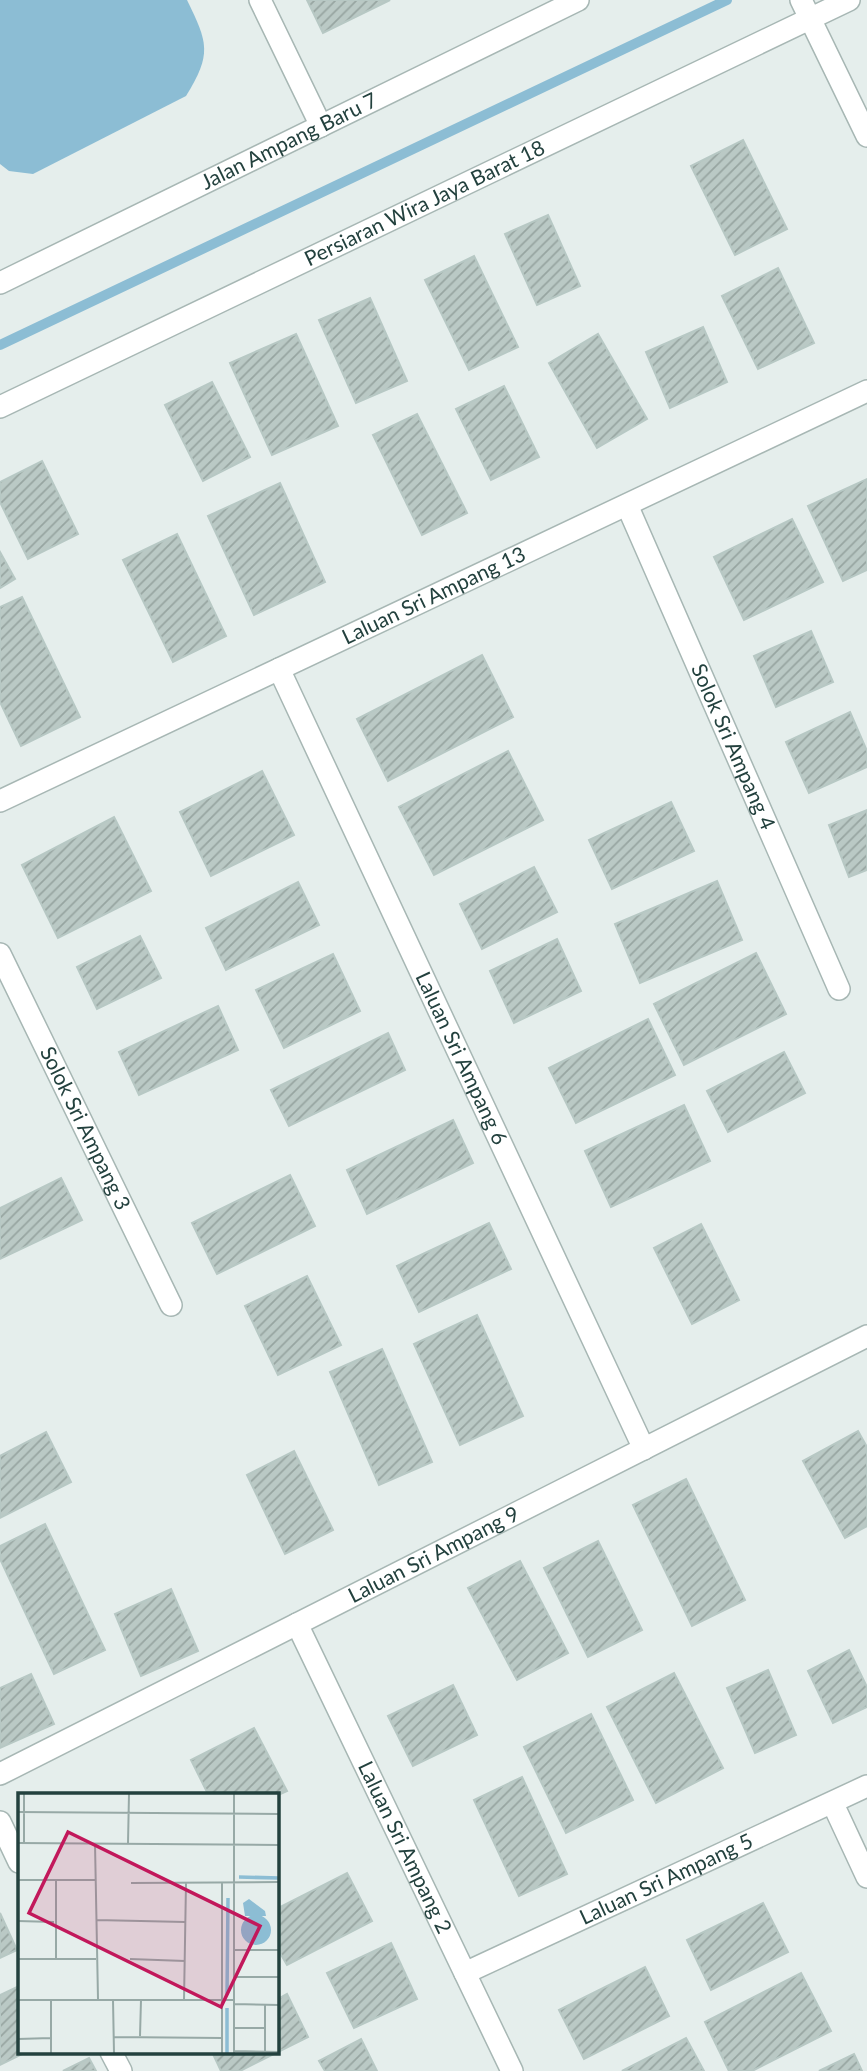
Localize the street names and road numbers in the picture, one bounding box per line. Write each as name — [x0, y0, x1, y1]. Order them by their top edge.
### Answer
street label: Jalan Ampang Baru 7 — [196, 86, 381, 194]
street label: Persiaran Wira Jaya Barat 18 — [300, 134, 548, 270]
street label: Laluan Sri Ampang 13 — [337, 540, 529, 649]
street label: Solok Sri Ampang 4 — [687, 659, 782, 833]
street label: Laluan Sri Ampang 6 — [411, 967, 514, 1148]
street label: Solok Sri Ampang 3 — [36, 1042, 137, 1214]
street label: Laluan Sri Ampang 9 — [344, 1500, 523, 1607]
street label: Laluan Sri Ampang 2 — [354, 1757, 458, 1937]
street label: Laluan Sri Ampang 5 — [575, 1827, 756, 1929]

